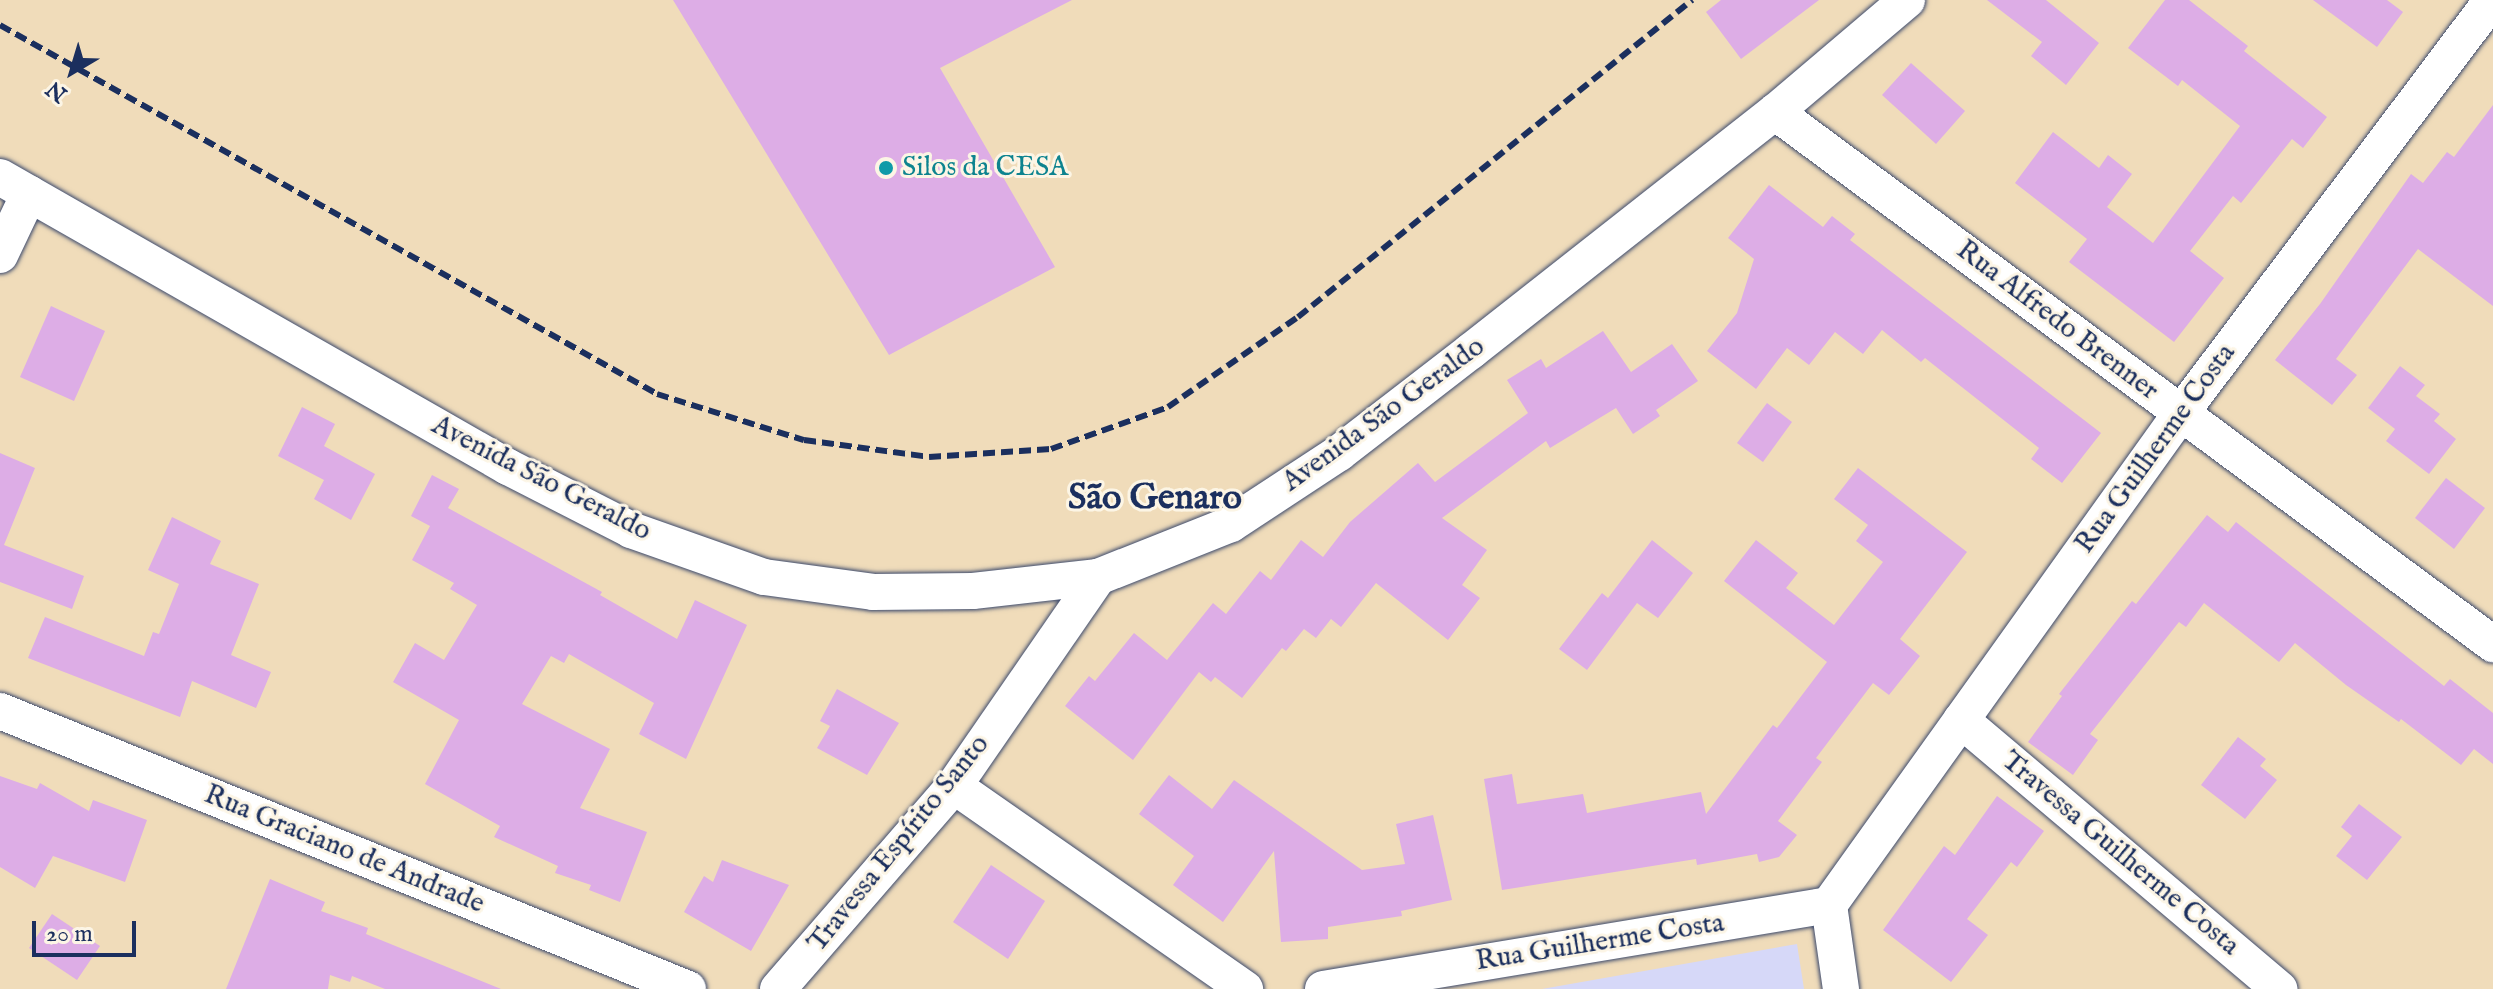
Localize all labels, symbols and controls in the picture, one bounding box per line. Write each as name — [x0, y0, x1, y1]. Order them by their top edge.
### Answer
north arrow — [32, 32, 112, 112]
text: N — [41, 74, 73, 108]
place label: Silos da CESA — [902, 151, 1068, 185]
marker: Silos da CESA — [877, 159, 895, 177]
street label: Rua Alfredo Brenner — [1949, 234, 2165, 408]
street label: Avenida São Geraldo — [1276, 330, 1492, 500]
street label: Rua Guilherme Costa — [2069, 338, 2243, 560]
street label: Avenida São Geraldo — [426, 409, 656, 549]
district label: São Genaro — [1068, 477, 1242, 521]
street label: Travessa Espírito Santo — [801, 729, 997, 959]
street label: Travessa Guilherme Costa — [1994, 745, 2246, 963]
street label: Rua Graciano de Andrade — [199, 778, 489, 922]
scale bar — [36, 905, 140, 955]
street label: Rua Guilherme Costa — [1473, 907, 1727, 979]
text: 20 m — [46, 919, 93, 950]

